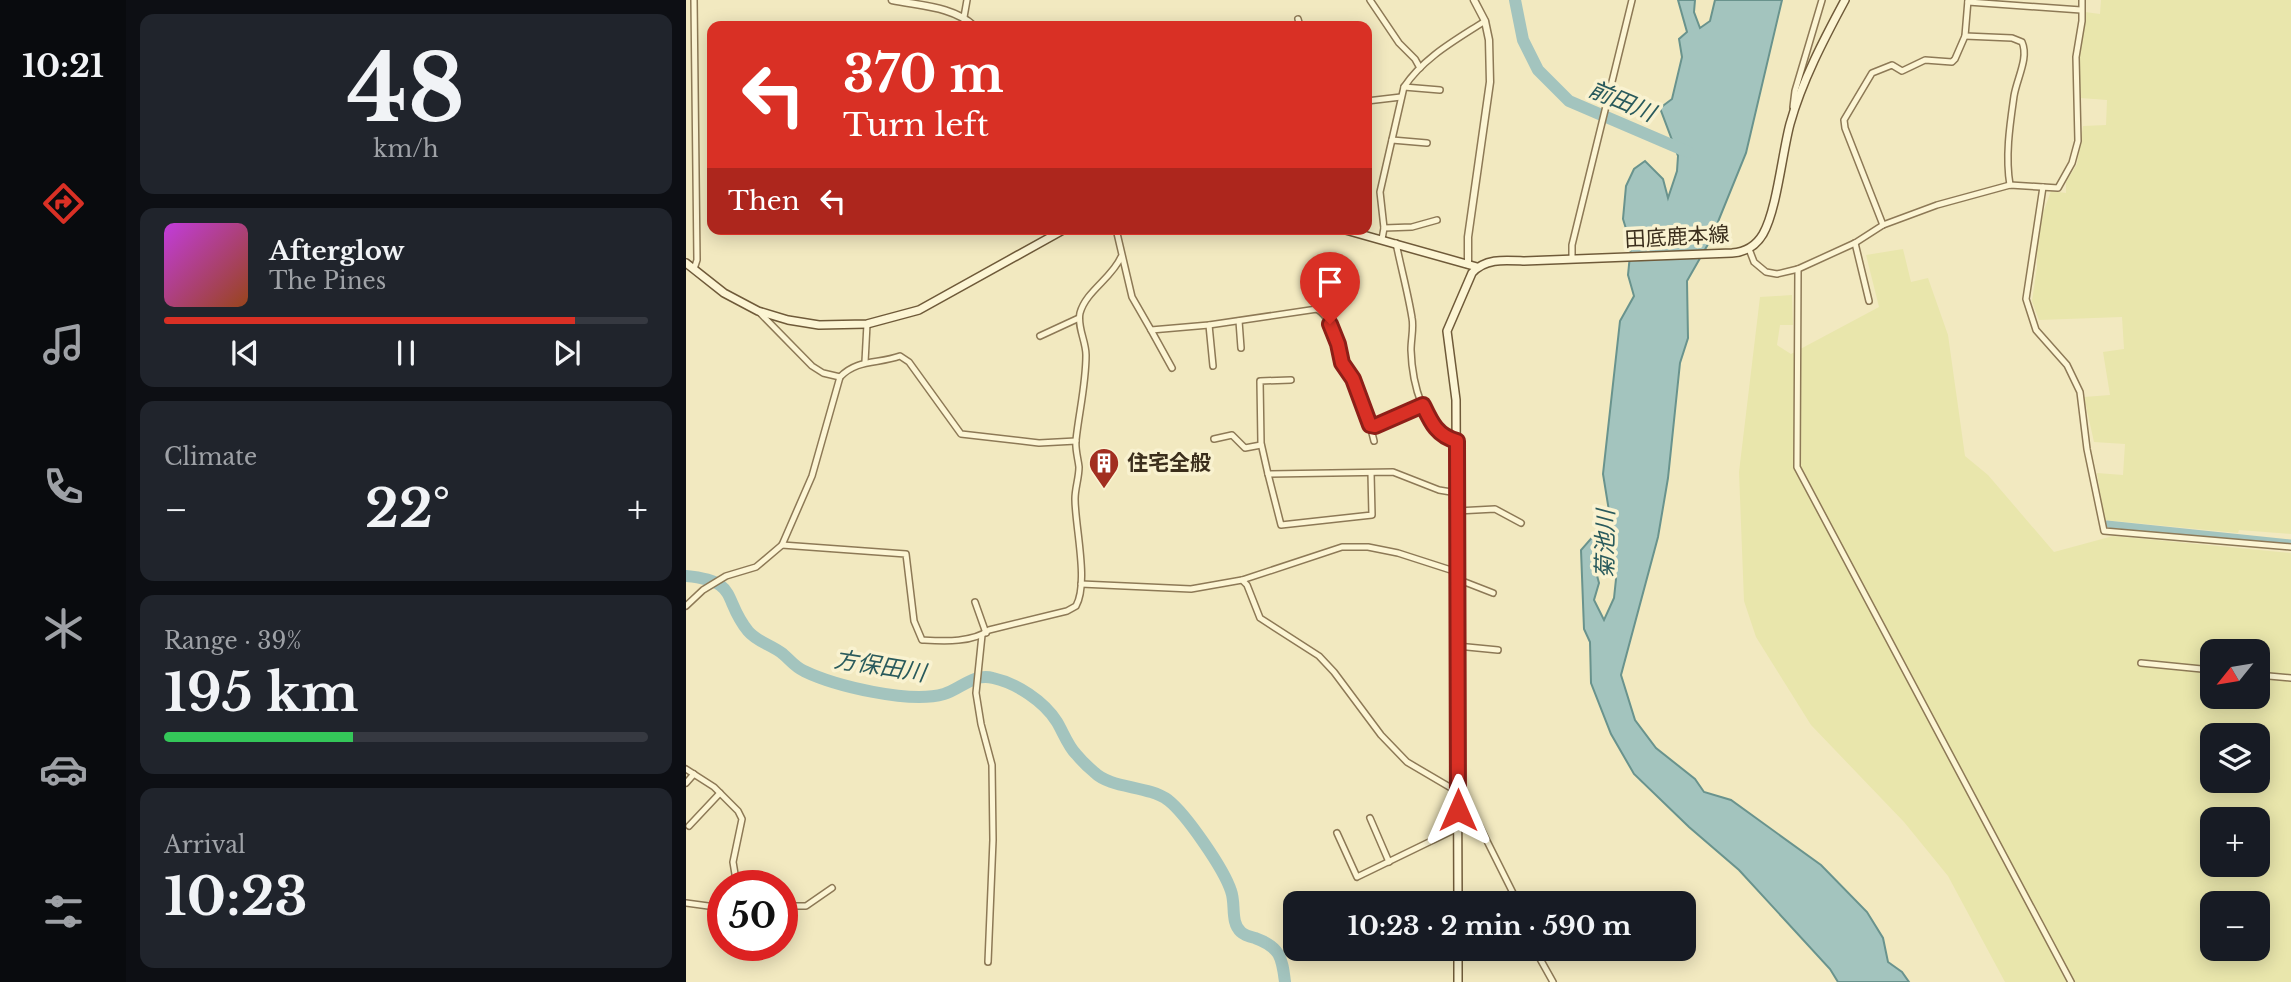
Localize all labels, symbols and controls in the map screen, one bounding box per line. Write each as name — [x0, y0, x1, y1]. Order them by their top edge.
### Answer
text: 48 — [347, 33, 465, 146]
text: 370 m — [843, 44, 1004, 105]
text: 10:21 — [22, 46, 104, 86]
icon: left — [728, 49, 819, 140]
water label: 前田川 — [1585, 75, 1662, 129]
text: Turn left — [843, 105, 989, 145]
text: km/h — [373, 135, 439, 163]
icon: directions — [39, 179, 88, 228]
icon: left — [814, 182, 852, 220]
text: Then — [728, 185, 800, 217]
street label: 田底鹿本線 — [1624, 221, 1730, 253]
text: Afterglow — [269, 235, 405, 267]
pin — [1300, 252, 1360, 324]
icon: arrive — [1311, 263, 1349, 301]
text: The Pines — [269, 267, 386, 295]
icon: music — [39, 320, 88, 369]
icon: previous — [226, 334, 264, 372]
icon: pause — [387, 334, 425, 372]
icon: next — [548, 334, 586, 372]
text: Climate — [164, 443, 257, 471]
building icon: 住宅全般 — [1087, 446, 1121, 490]
place label: 住宅全般 — [1127, 450, 1211, 476]
icon: phone — [39, 462, 88, 511]
text: 22° — [365, 477, 450, 541]
text: − — [164, 486, 188, 533]
text: + — [627, 486, 648, 533]
water label: 菊池川 — [1590, 506, 1620, 579]
icon: climate — [39, 604, 88, 653]
text: Range · 39% — [164, 627, 302, 655]
north arrow — [2200, 639, 2270, 709]
map controls — [2200, 639, 2270, 961]
water label: 方保田川 — [832, 645, 931, 687]
text: 195 km — [164, 661, 359, 725]
button: layers — [2200, 723, 2270, 793]
icon: car — [39, 745, 88, 794]
position arrow — [1421, 773, 1495, 847]
button: + — [2200, 807, 2270, 877]
text: Arrival — [164, 831, 245, 859]
text: 10:23 — [164, 865, 308, 929]
speed limit sign: 50 — [707, 870, 798, 961]
icon: filters — [39, 887, 88, 936]
button: − — [2200, 891, 2270, 961]
text: 10:23 · 2 min · 590 m — [1348, 910, 1631, 942]

